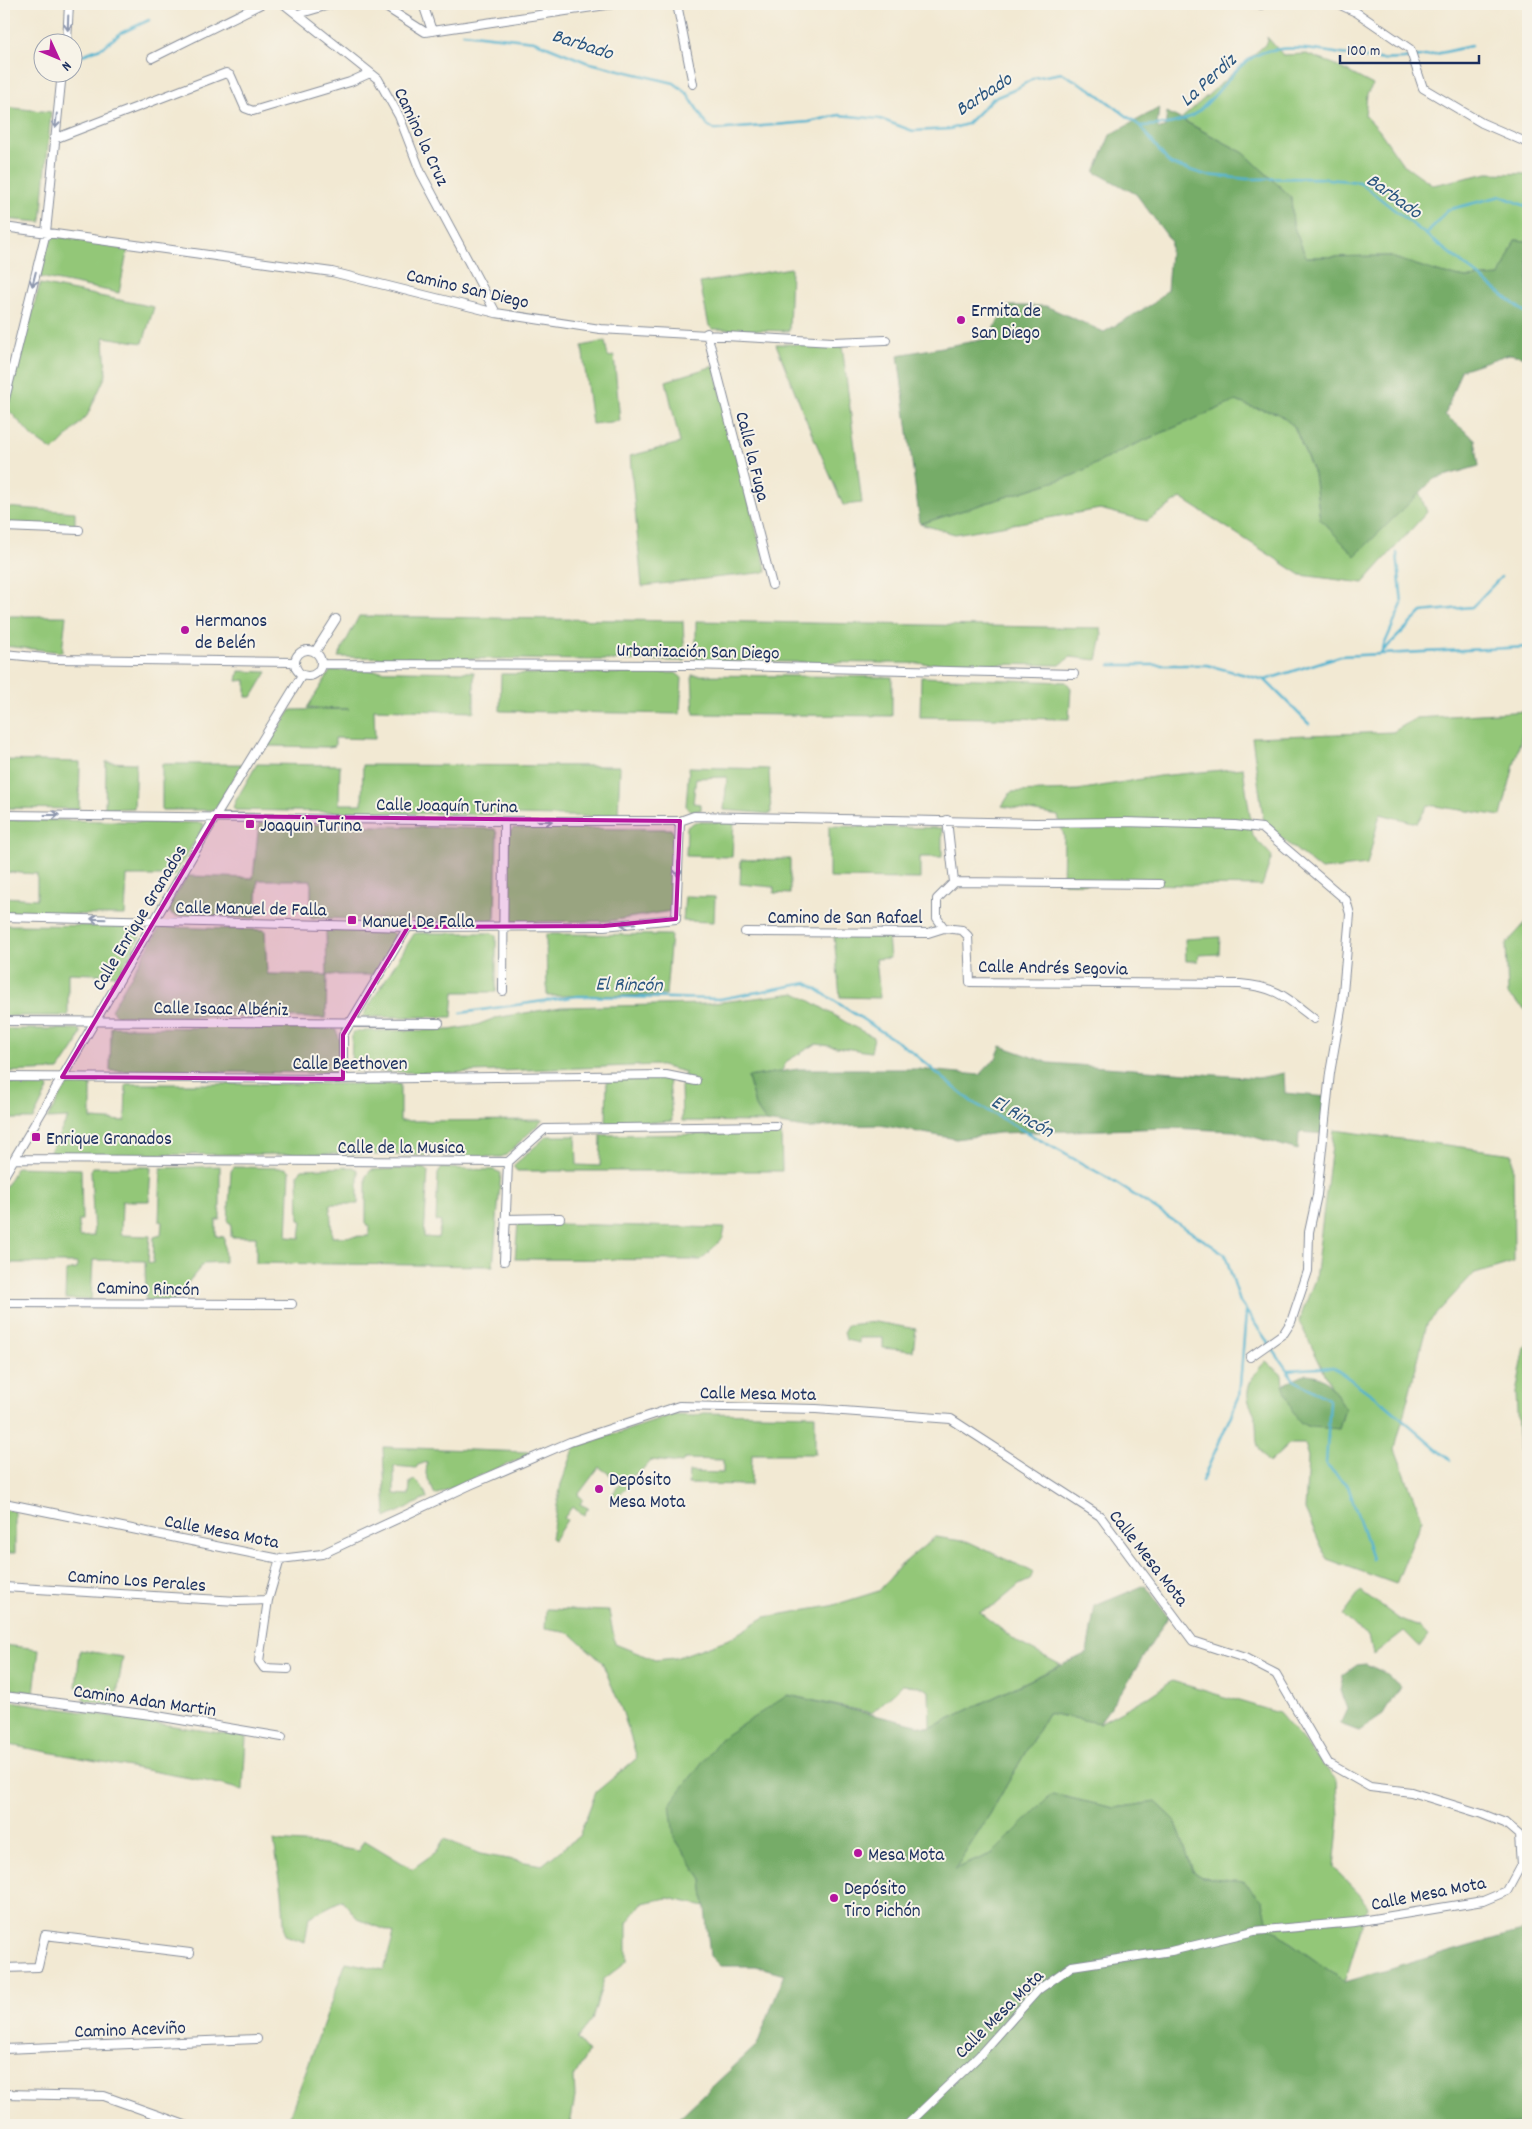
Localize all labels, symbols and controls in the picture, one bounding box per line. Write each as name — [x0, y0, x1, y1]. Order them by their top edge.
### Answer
one-way arrow — [64, 15, 73, 31]
water label: Barbado — [548, 23, 617, 69]
north arrow — [32, 32, 82, 82]
scale bar — [1340, 32, 1478, 64]
text: 100 m — [1347, 41, 1380, 63]
water label: La Perdiz — [1174, 47, 1245, 114]
text: N — [56, 56, 76, 75]
water label: Barbado — [951, 66, 1019, 124]
street label: Camino la Cruz — [385, 84, 454, 191]
one-way arrow — [51, 113, 61, 129]
water label: Barbado — [1360, 168, 1428, 228]
street label: Camino San Diego — [403, 263, 531, 318]
one-way arrow — [29, 271, 39, 287]
place label: Ermita de San Diego — [971, 299, 1041, 348]
marker: Ermita de San Diego — [955, 314, 967, 326]
street label: Calle la Fuga — [726, 409, 775, 506]
place label: Hermanos de Belén — [195, 609, 267, 658]
marker: Hermanos de Belén — [179, 624, 191, 636]
street label: Urbanización San Diego — [616, 639, 780, 668]
street label: Calle Joaquín Turina — [376, 793, 519, 822]
one-way arrow — [44, 810, 60, 820]
place label: Joaquin Turina — [260, 814, 363, 841]
one-way arrow — [536, 816, 553, 826]
marker: Joaquin Turina — [244, 818, 256, 830]
street label: Calle Enrique Granados — [87, 841, 195, 997]
one-way arrow — [673, 861, 683, 877]
street label: Calle Manuel de Falla — [175, 896, 328, 925]
street label: Camino de San Rafael — [767, 906, 923, 933]
place label: Manuel De Falla — [362, 910, 475, 937]
marker: Manuel De Falla — [346, 914, 358, 926]
one-way arrow — [90, 915, 106, 924]
one-way arrow — [620, 919, 636, 928]
street label: Calle Andrés Segovia — [978, 955, 1129, 984]
water label: El Rincón — [595, 971, 664, 1001]
street label: Calle Isaac Albéniz — [153, 996, 288, 1025]
street label: Calle Beethoven — [292, 1052, 408, 1079]
water label: El Rincón — [985, 1089, 1058, 1147]
place label: Enrique Granados — [46, 1127, 172, 1154]
marker: Enrique Granados — [30, 1131, 42, 1143]
street label: Calle de la Musica — [338, 1136, 465, 1163]
street label: Camino Rincón — [96, 1276, 200, 1305]
street label: Calle Mesa Mota — [700, 1381, 817, 1410]
place label: Depósito Mesa Mota — [609, 1468, 686, 1517]
marker: Depósito Mesa Mota — [593, 1483, 605, 1495]
street label: Calle Mesa Mota — [1101, 1505, 1194, 1614]
street label: Calle Mesa Mota — [162, 1509, 282, 1558]
street label: Camino Los Perales — [67, 1564, 207, 1601]
street label: Camino Adan Martin — [71, 1679, 218, 1726]
place label: Mesa Mota — [868, 1843, 945, 1870]
marker: Mesa Mota — [852, 1847, 864, 1859]
street label: Calle Mesa Mota — [1369, 1871, 1489, 1920]
place label: Depósito Tiro Pichón — [844, 1877, 921, 1926]
marker: Depósito Tiro Pichón — [828, 1892, 840, 1904]
street label: Calle Mesa Mota — [950, 1964, 1052, 2066]
street label: Camino Aceviño — [74, 2016, 186, 2047]

